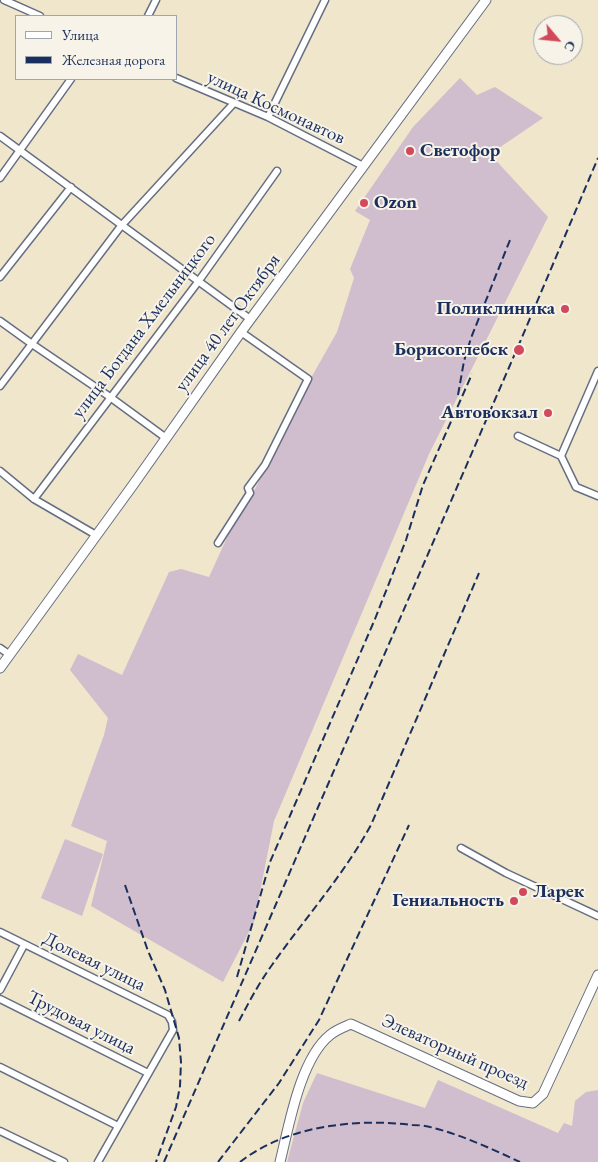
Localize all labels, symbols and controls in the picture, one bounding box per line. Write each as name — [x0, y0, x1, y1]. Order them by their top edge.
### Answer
legend — [15, 15, 178, 80]
north arrow — [533, 15, 583, 65]
text: Улица — [62, 25, 99, 44]
text: С — [560, 38, 581, 55]
text: Железная дорога — [62, 50, 165, 69]
street label: улица Космонавтов — [203, 66, 349, 150]
place label: Светофор — [420, 140, 500, 162]
marker: Светофор — [404, 145, 416, 157]
place label: Ozon — [374, 192, 417, 214]
marker: Ozon — [358, 197, 370, 209]
street label: улица Богдана Хмельницкого — [67, 229, 221, 423]
street label: улица 40 лет Октября — [170, 250, 286, 396]
place label: Поликлиника — [436, 298, 555, 320]
marker: Поликлиника — [559, 303, 571, 315]
place label: Борисоглебск — [394, 339, 508, 361]
marker: Борисоглебск — [512, 343, 526, 357]
place label: Автовокзал — [441, 402, 538, 424]
marker: Автовокзал — [542, 407, 554, 419]
place label: Ларек — [533, 881, 584, 903]
marker: Ларек — [517, 886, 529, 898]
place label: Гениальность — [392, 890, 504, 912]
marker: Гениальность — [508, 895, 520, 907]
street label: Долевая улица — [39, 927, 149, 997]
street label: Трудовая улица — [23, 986, 139, 1060]
street label: Элеваторный проезд — [378, 1009, 532, 1095]

